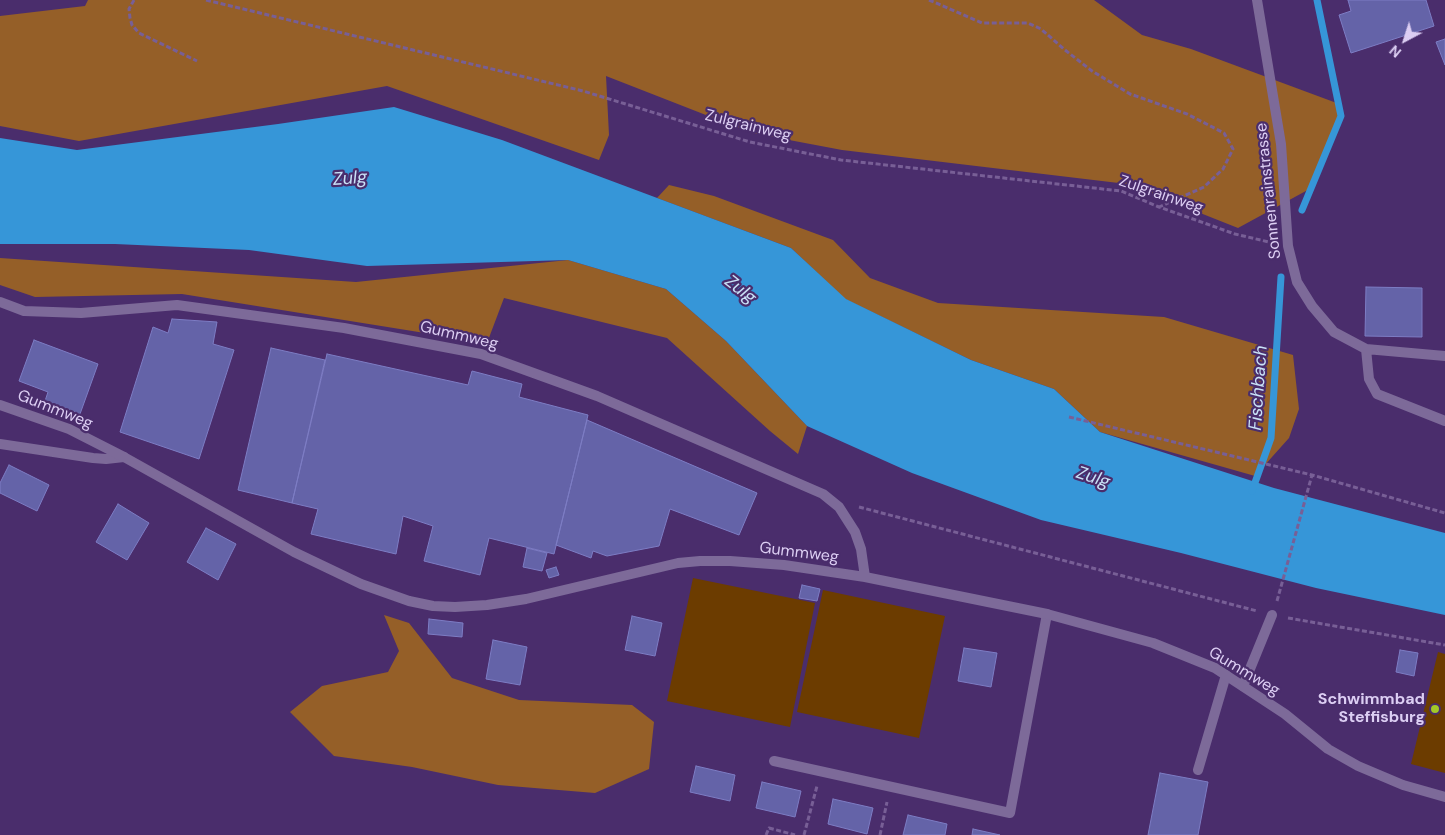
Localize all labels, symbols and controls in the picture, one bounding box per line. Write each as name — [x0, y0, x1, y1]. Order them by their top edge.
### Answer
north arrow — [1380, 15, 1430, 65]
text: N — [1386, 41, 1405, 62]
street label: Zulgrainweg — [703, 106, 793, 146]
street label: Sonnenrainstrasse — [1252, 122, 1286, 260]
water label: Zulg — [332, 167, 368, 191]
street label: Zulgrainweg — [1116, 172, 1206, 218]
water label: Zulg — [720, 271, 760, 309]
street label: Gummweg — [418, 318, 500, 354]
water label: Fischbach — [1245, 345, 1273, 431]
street label: Gummweg — [14, 386, 96, 434]
water label: Zulg — [1073, 462, 1113, 494]
street label: Gummweg — [758, 539, 840, 567]
street label: Gummweg — [1205, 643, 1283, 701]
place label: Schwimmbad Steffisburg — [1318, 690, 1425, 728]
marker: Schwimmbad Steffisburg — [1429, 703, 1441, 715]

